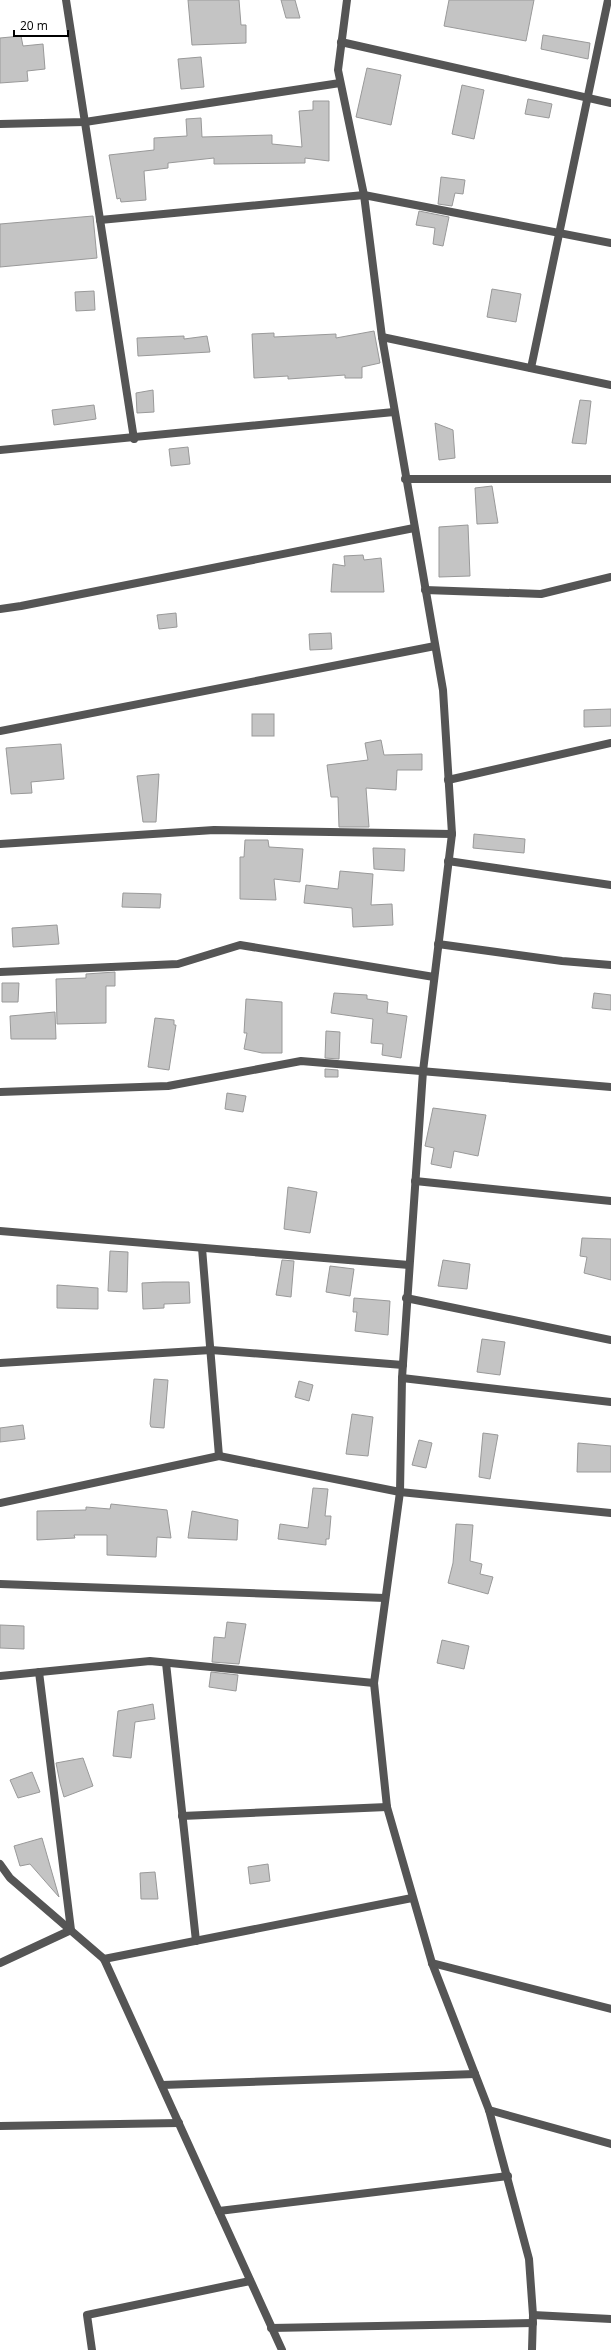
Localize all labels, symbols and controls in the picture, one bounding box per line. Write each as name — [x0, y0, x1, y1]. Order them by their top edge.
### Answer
scale bar — [14, 12, 68, 38]
text: 20 m — [20, 17, 48, 34]

